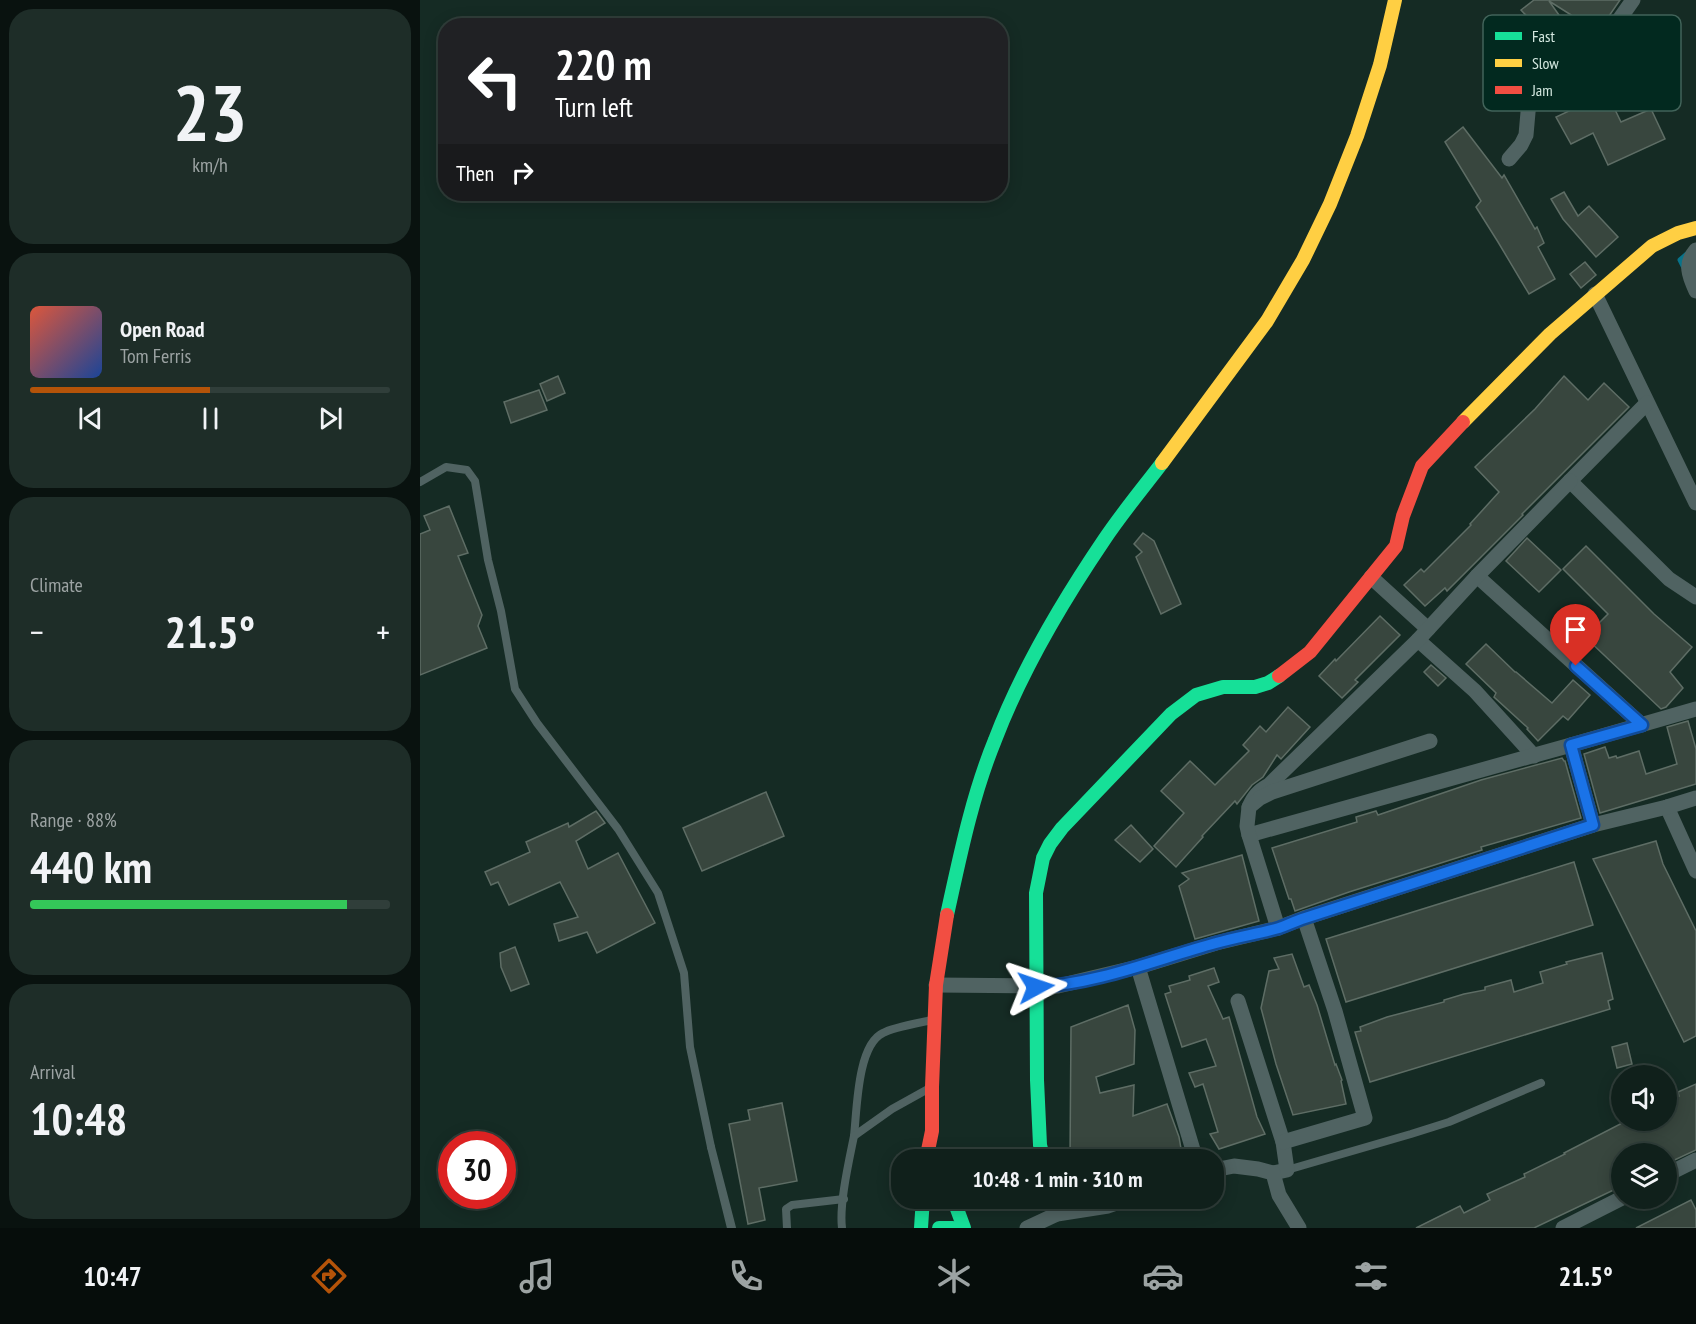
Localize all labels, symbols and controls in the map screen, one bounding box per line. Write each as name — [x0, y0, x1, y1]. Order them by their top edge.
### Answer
legend — [1483, 15, 1681, 111]
text: Fast — [1532, 26, 1555, 46]
text: 220 m — [555, 37, 652, 92]
icon: left — [456, 42, 534, 120]
text: Slow — [1532, 53, 1559, 73]
text: 23 — [173, 62, 247, 163]
text: Jam — [1531, 80, 1553, 100]
text: Turn left — [555, 90, 633, 124]
text: km/h — [192, 152, 228, 178]
icon: right — [506, 156, 539, 189]
text: Then — [456, 159, 494, 187]
text: Open Road — [120, 315, 205, 343]
text: Tom Ferris — [120, 343, 191, 369]
icon: previous — [74, 402, 107, 435]
icon: pause — [194, 402, 227, 435]
icon: next — [314, 402, 347, 435]
text: Climate — [30, 572, 83, 598]
text: 21.5° — [165, 602, 255, 660]
pin — [1550, 604, 1601, 666]
text: − — [30, 610, 44, 653]
text: + — [376, 610, 390, 653]
icon: arrive — [1559, 613, 1592, 646]
text: Range · 88% — [30, 807, 117, 833]
text: 440 km — [30, 837, 152, 895]
position arrow — [1004, 955, 1068, 1019]
text: Arrival — [30, 1059, 75, 1085]
map controls — [1611, 1065, 1677, 1209]
button: sound — [1611, 1065, 1677, 1131]
text: 10:48 — [30, 1089, 127, 1147]
speed limit sign: 30 — [438, 1131, 516, 1209]
button: layers — [1611, 1143, 1677, 1209]
text: 10:48 · 1 min · 310 m — [972, 1165, 1143, 1193]
icon: directions — [308, 1255, 350, 1297]
icon: music — [516, 1255, 558, 1297]
icon: phone — [725, 1255, 767, 1297]
icon: climate — [933, 1255, 975, 1297]
icon: car — [1142, 1255, 1184, 1297]
icon: filters — [1350, 1255, 1392, 1297]
text: 10:47 — [83, 1259, 142, 1293]
text: 21.5° — [1558, 1259, 1613, 1293]

